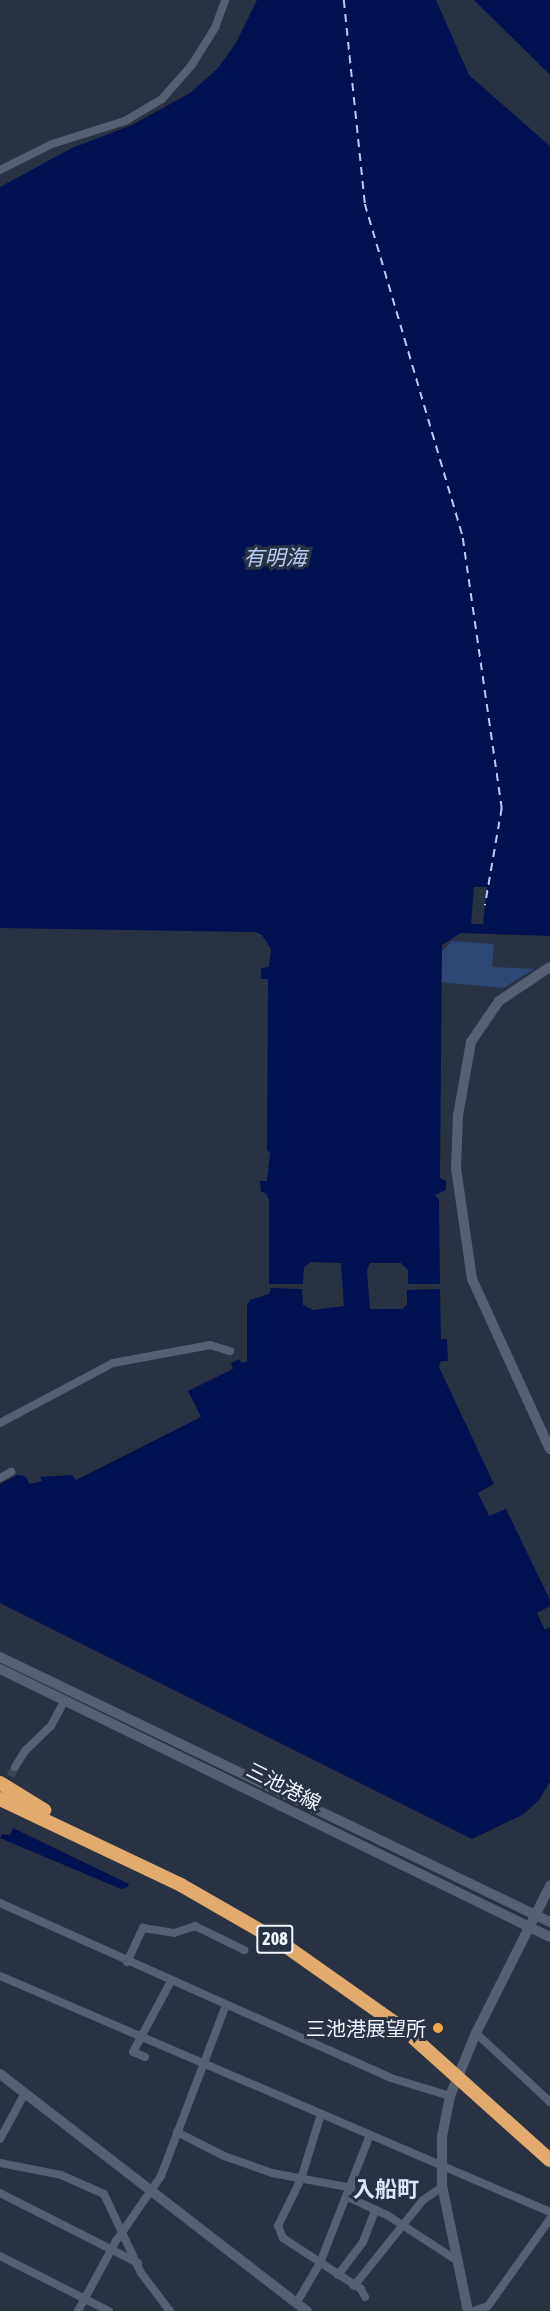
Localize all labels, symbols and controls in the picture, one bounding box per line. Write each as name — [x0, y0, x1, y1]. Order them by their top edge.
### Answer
water label: 有明海 — [244, 544, 306, 570]
street label: 三池港線 — [243, 1757, 325, 1815]
road number: 208 — [256, 1924, 294, 1954]
place label: 三池港展望所 — [306, 2016, 426, 2040]
marker: 三池港展望所 — [431, 2021, 445, 2035]
district label: 入船町 — [353, 2177, 419, 2203]

